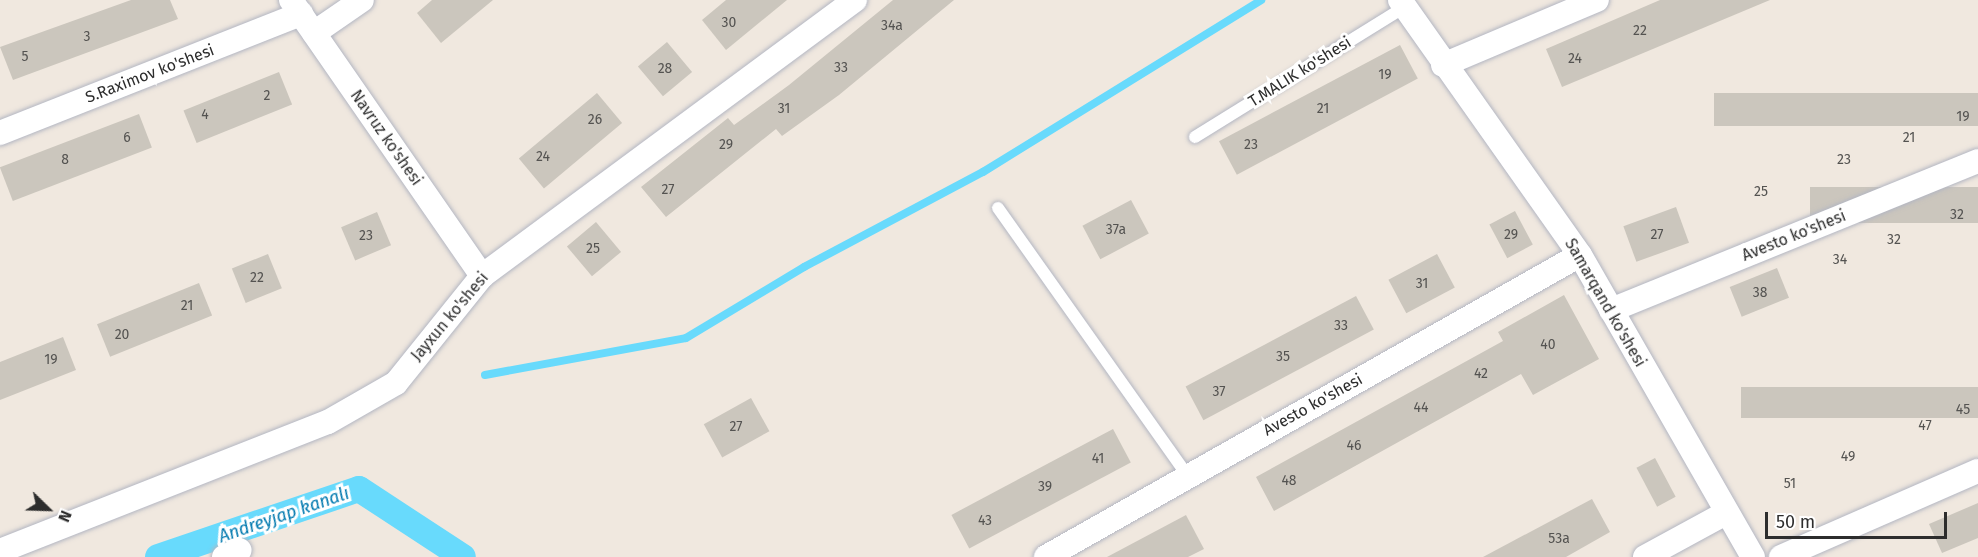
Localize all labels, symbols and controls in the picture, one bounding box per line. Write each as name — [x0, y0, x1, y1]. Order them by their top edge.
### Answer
house number: 30 — [722, 15, 736, 31]
house number: 34a — [881, 18, 903, 34]
house number: 22 — [1633, 23, 1647, 39]
house number: 3 — [84, 29, 90, 45]
street label: T.MALIK ko'shesi — [1245, 33, 1355, 111]
street label: S.Raximov ko'shesi — [83, 41, 217, 107]
house number: 5 — [21, 49, 29, 65]
house number: 24 — [1568, 51, 1582, 67]
house number: 33 — [834, 60, 848, 76]
house number: 28 — [658, 61, 672, 77]
house number: 19 — [1378, 67, 1392, 83]
street label: Navruz ko'shesi — [346, 87, 426, 189]
house number: 2 — [264, 88, 270, 104]
house number: 31 — [778, 101, 790, 117]
house number: 21 — [1317, 101, 1329, 117]
house number: 4 — [201, 107, 209, 123]
house number: 19 — [1956, 109, 1970, 125]
house number: 26 — [588, 112, 602, 128]
house number: 6 — [123, 130, 131, 146]
house number: 21 — [1903, 130, 1915, 146]
house number: 29 — [719, 137, 733, 153]
house number: 23 — [1244, 137, 1258, 153]
house number: 24 — [536, 149, 550, 165]
house number: 8 — [61, 152, 69, 168]
house number: 23 — [1837, 152, 1851, 168]
house number: 27 — [661, 182, 675, 198]
house number: 25 — [1754, 184, 1768, 200]
street label: Avesto ko'shesi — [1739, 206, 1849, 266]
house number: 32 — [1950, 207, 1964, 223]
house number: 37a — [1106, 222, 1126, 238]
house number: 29 — [1504, 227, 1518, 243]
house number: 27 — [1650, 227, 1664, 243]
house number: 23 — [359, 228, 373, 244]
house number: 32 — [1887, 232, 1901, 248]
street label: Samarqand ko'shesi — [1560, 235, 1650, 371]
house number: 25 — [586, 241, 600, 257]
house number: 34 — [1833, 252, 1847, 268]
street label: Jayxun ko'shesi — [407, 269, 493, 365]
house number: 22 — [250, 270, 264, 286]
house number: 31 — [1416, 276, 1428, 292]
house number: 38 — [1753, 285, 1767, 301]
house number: 21 — [181, 298, 193, 314]
house number: 33 — [1334, 318, 1348, 334]
house number: 20 — [115, 327, 129, 343]
house number: 40 — [1540, 337, 1556, 353]
house number: 35 — [1276, 349, 1290, 365]
house number: 19 — [44, 352, 58, 368]
house number: 42 — [1474, 366, 1488, 382]
street label: Avesto ko'shesi — [1260, 370, 1366, 440]
house number: 37 — [1212, 384, 1226, 400]
house number: 44 — [1414, 400, 1428, 416]
house number: 45 — [1956, 402, 1970, 418]
house number: 47 — [1918, 418, 1932, 434]
house number: 27 — [729, 419, 743, 435]
house number: 46 — [1347, 438, 1361, 454]
house number: 49 — [1841, 449, 1855, 465]
house number: 41 — [1092, 451, 1104, 467]
house number: 48 — [1281, 473, 1297, 489]
house number: 51 — [1784, 476, 1796, 492]
north arrow — [18, 479, 78, 539]
house number: 39 — [1038, 479, 1052, 495]
water label: Andreyjap kanalı — [216, 483, 352, 547]
scale bar — [1768, 500, 1950, 538]
text: N — [54, 508, 76, 525]
text: 50 m — [1776, 511, 1815, 533]
house number: 43 — [978, 513, 992, 529]
house number: 53a — [1548, 531, 1570, 547]

